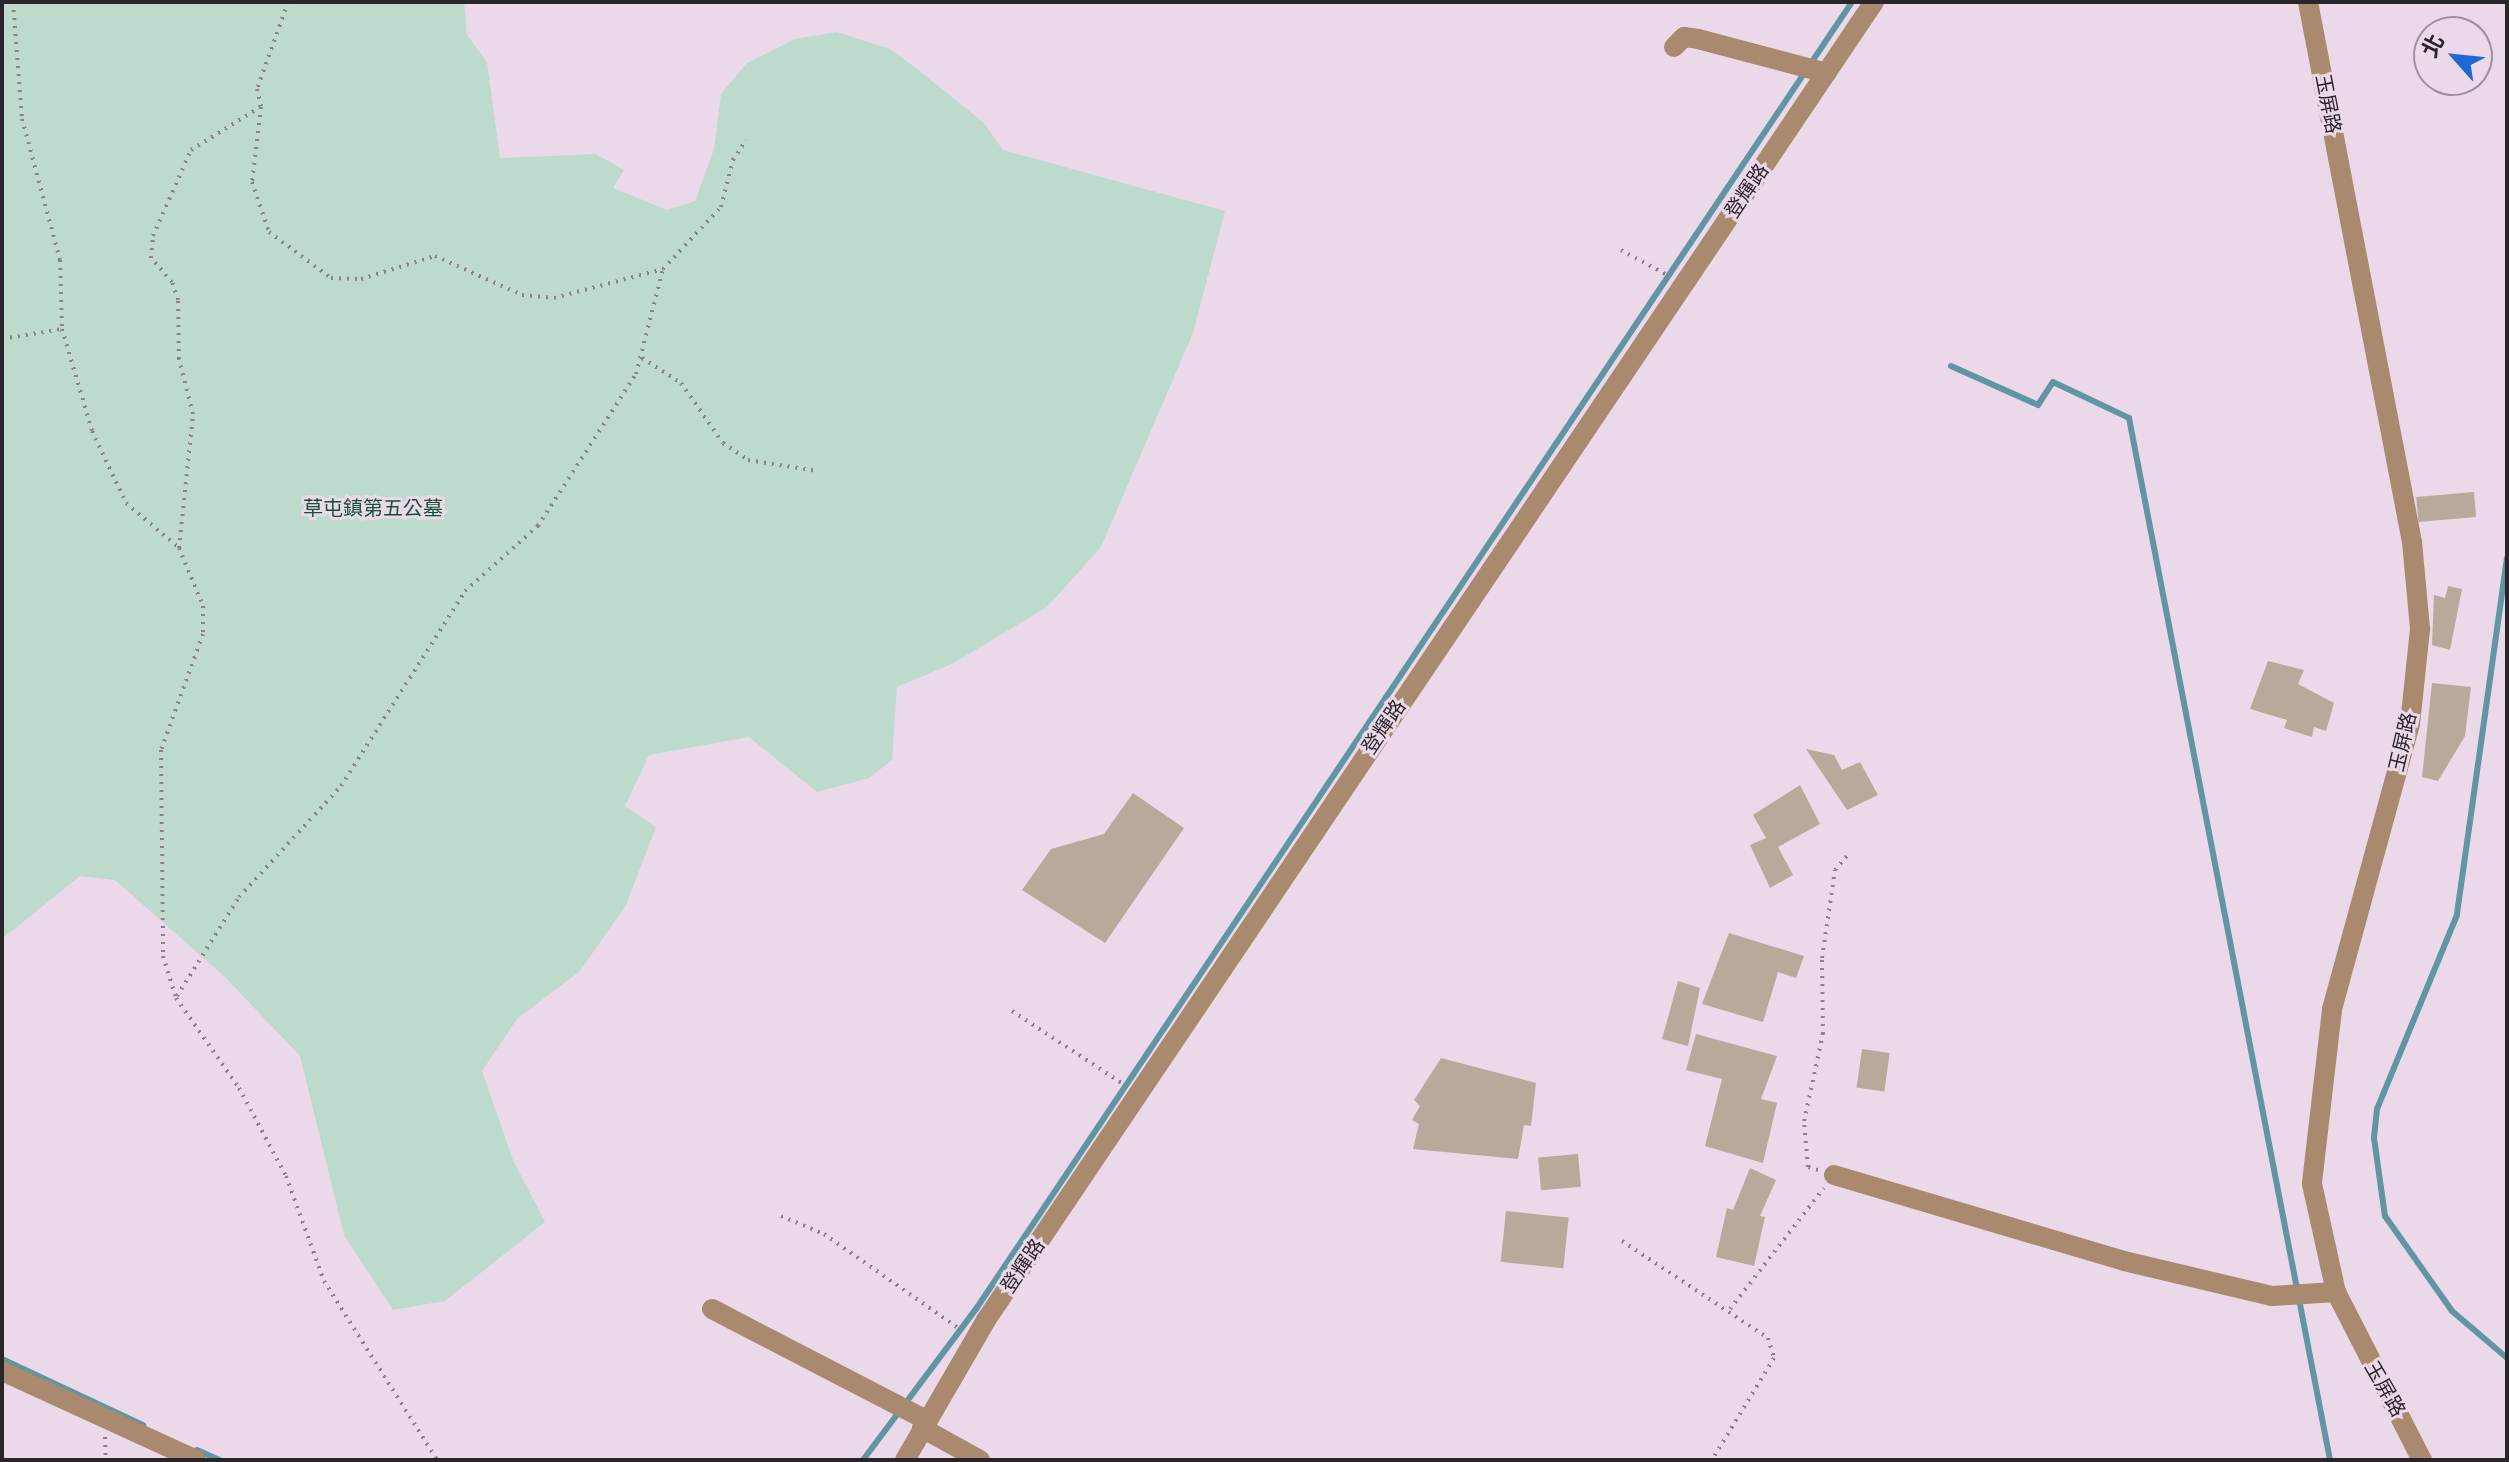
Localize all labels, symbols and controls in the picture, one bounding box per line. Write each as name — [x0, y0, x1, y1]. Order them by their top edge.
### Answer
north arrow — [2413, 16, 2493, 96]
text: 北 — [2416, 30, 2450, 62]
street label: 玉屏路 — [2310, 72, 2346, 136]
street label: 登輝路 — [1720, 159, 1774, 223]
park label: 草屯鎮第五公墓 — [303, 496, 443, 520]
street label: 登輝路 — [1357, 695, 1411, 759]
street label: 玉屏路 — [2385, 710, 2421, 774]
street label: 登輝路 — [996, 1234, 1050, 1298]
street label: 玉屏路 — [2360, 1357, 2410, 1421]

